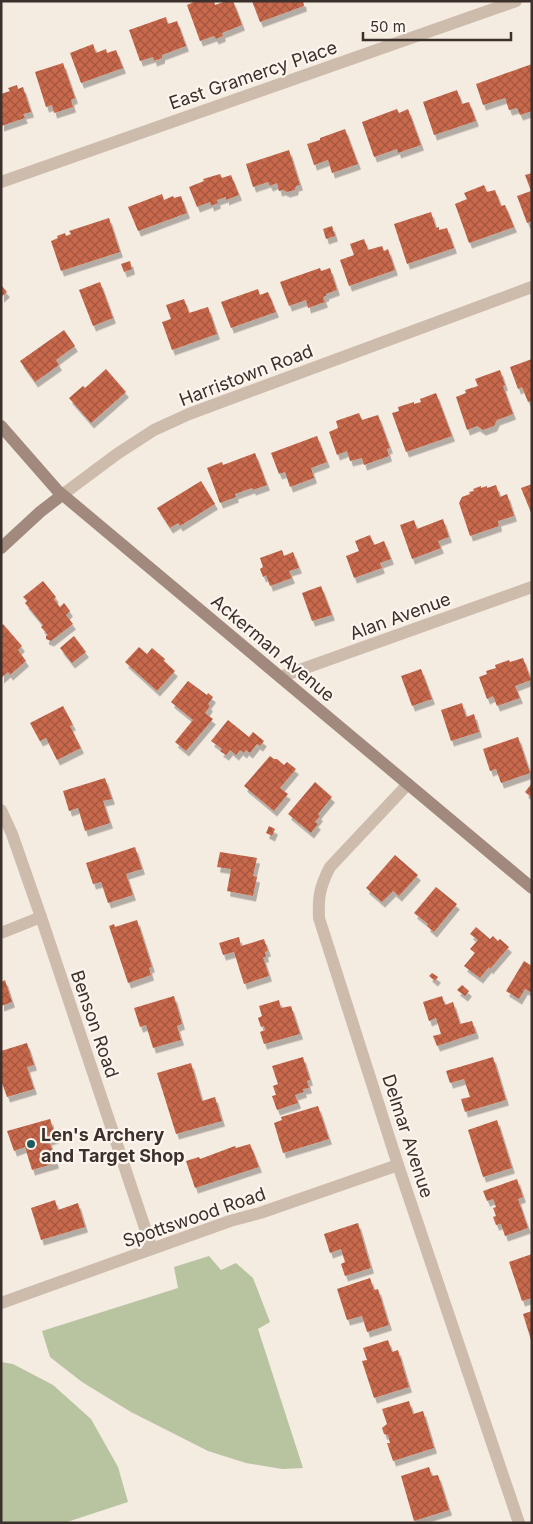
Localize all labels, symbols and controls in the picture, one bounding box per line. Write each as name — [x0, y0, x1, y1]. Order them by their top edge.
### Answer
scale bar — [363, 10, 510, 42]
text: 50 m — [370, 17, 406, 36]
street label: East Gramercy Place — [166, 36, 340, 114]
street label: Harristown Road — [176, 340, 316, 410]
street label: Alan Avenue — [347, 588, 453, 644]
street label: Ackerman Avenue — [207, 590, 339, 706]
street label: Benson Road — [67, 967, 123, 1081]
street label: Delmar Avenue — [378, 1072, 438, 1200]
place label: Len's Archery and Target Shop — [41, 1124, 185, 1166]
marker: Len's Archery and Target Shop — [25, 1138, 37, 1150]
street label: Spottswood Road — [120, 1183, 268, 1251]

